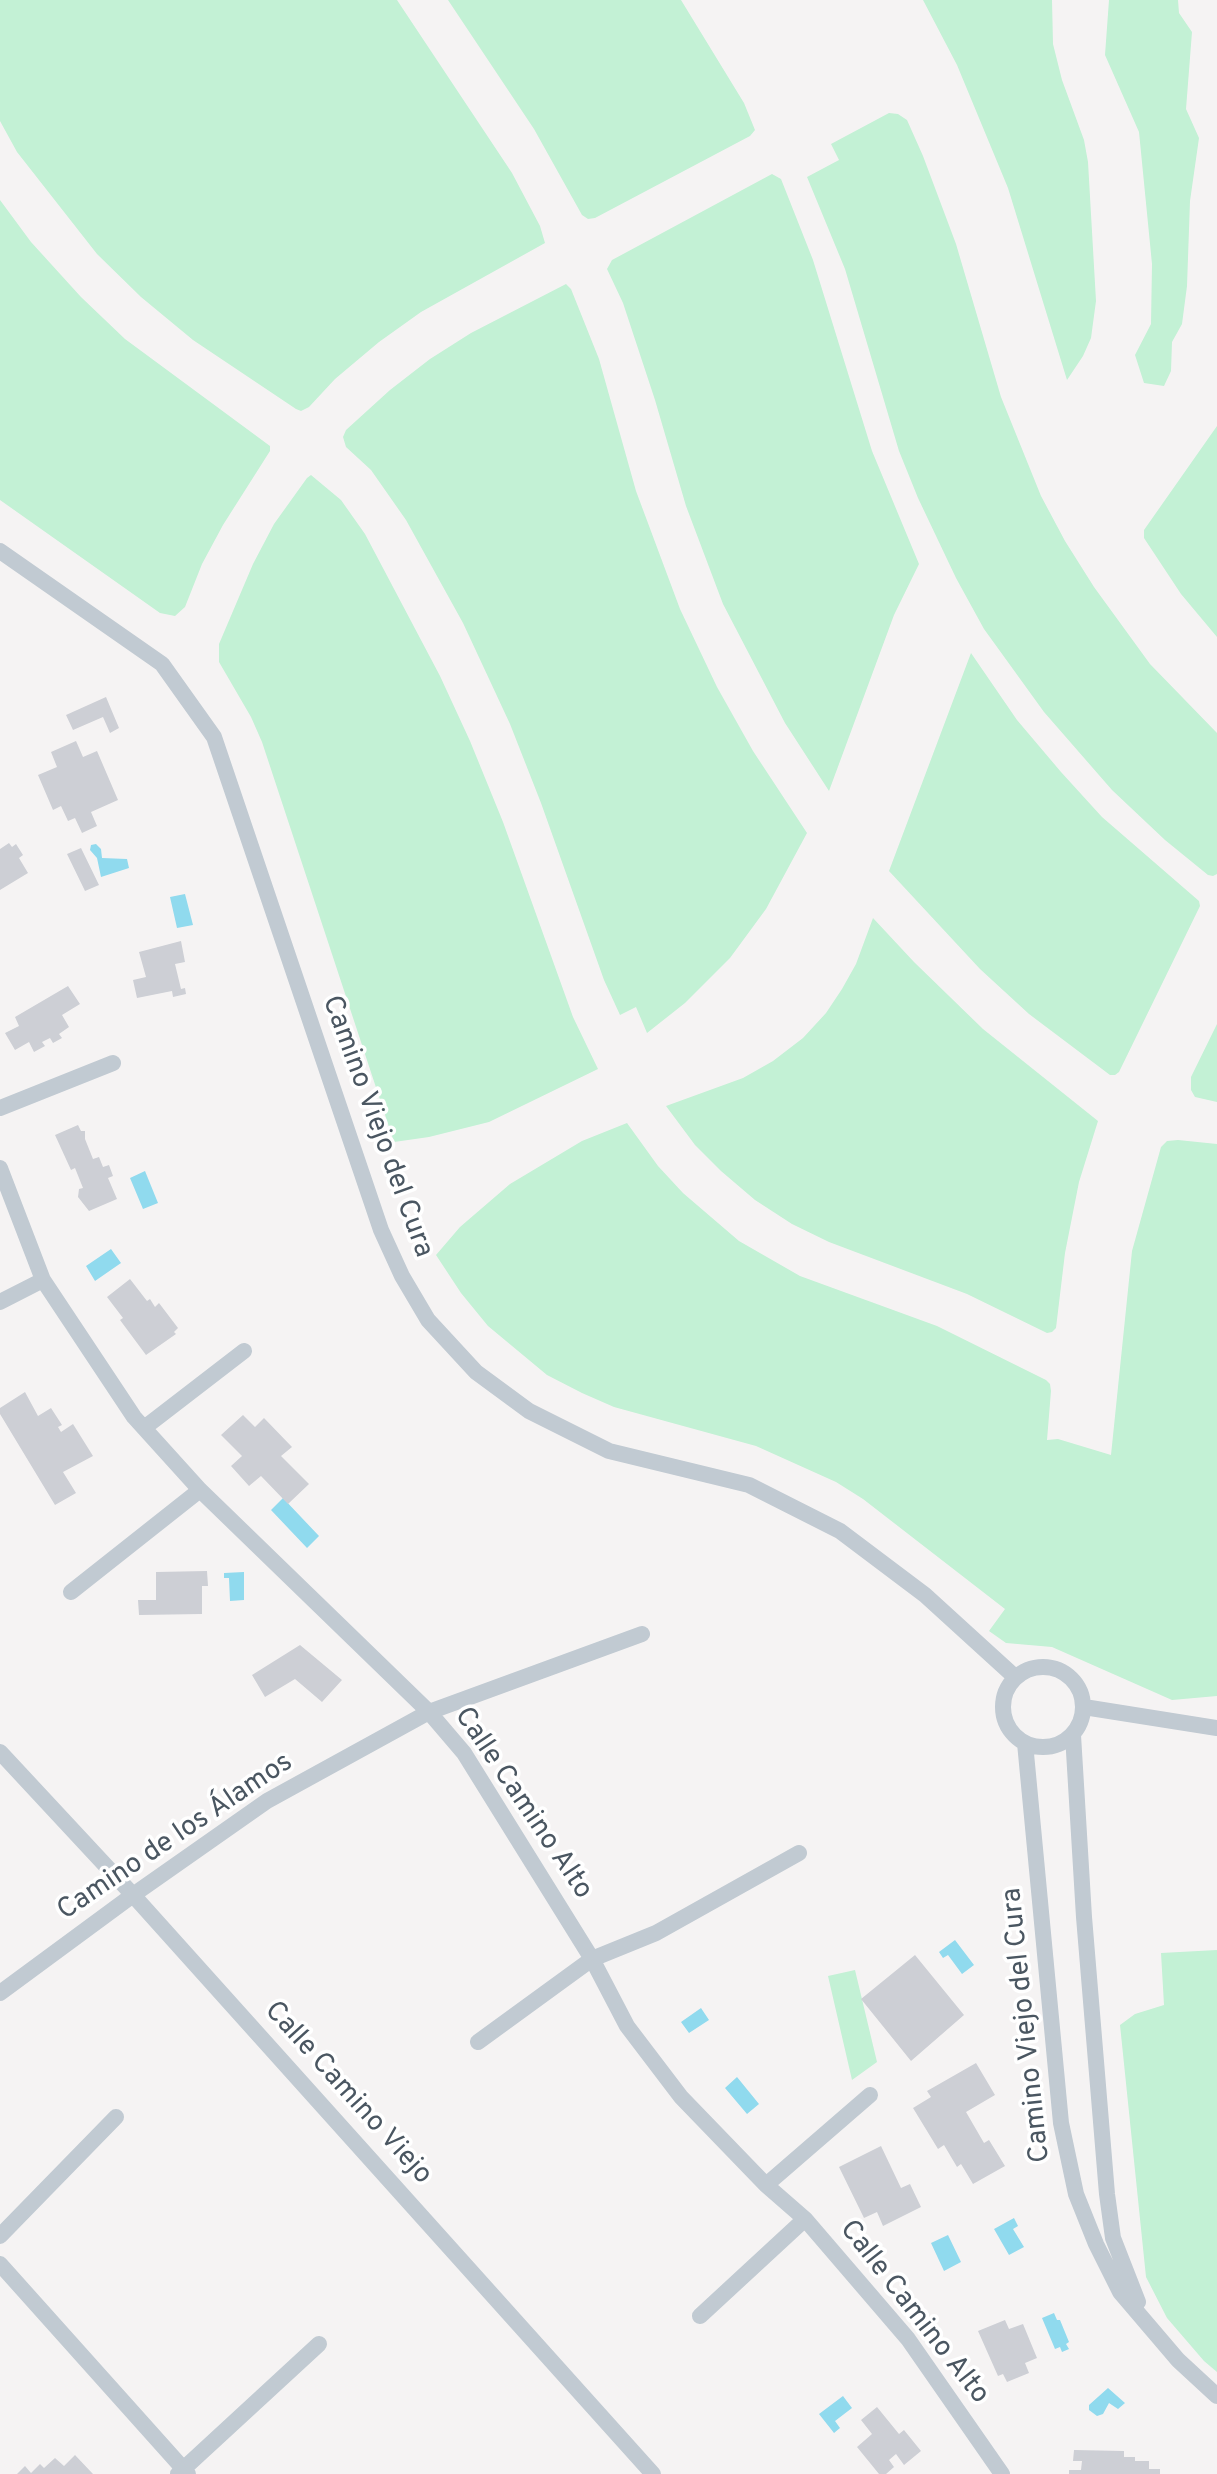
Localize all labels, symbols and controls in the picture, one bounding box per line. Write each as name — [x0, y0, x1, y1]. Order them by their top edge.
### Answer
street label: Camino Viejo del Cura — [313, 992, 439, 1262]
street label: Calle Camino Alto — [445, 1702, 599, 1906]
street label: Camino de los Álamos — [52, 1747, 300, 1929]
street label: Camino Viejo del Cura — [997, 1886, 1059, 2164]
street label: Calle Camino Viejo — [256, 1996, 438, 2192]
street label: Calle Camino Alto — [831, 2214, 995, 2412]

